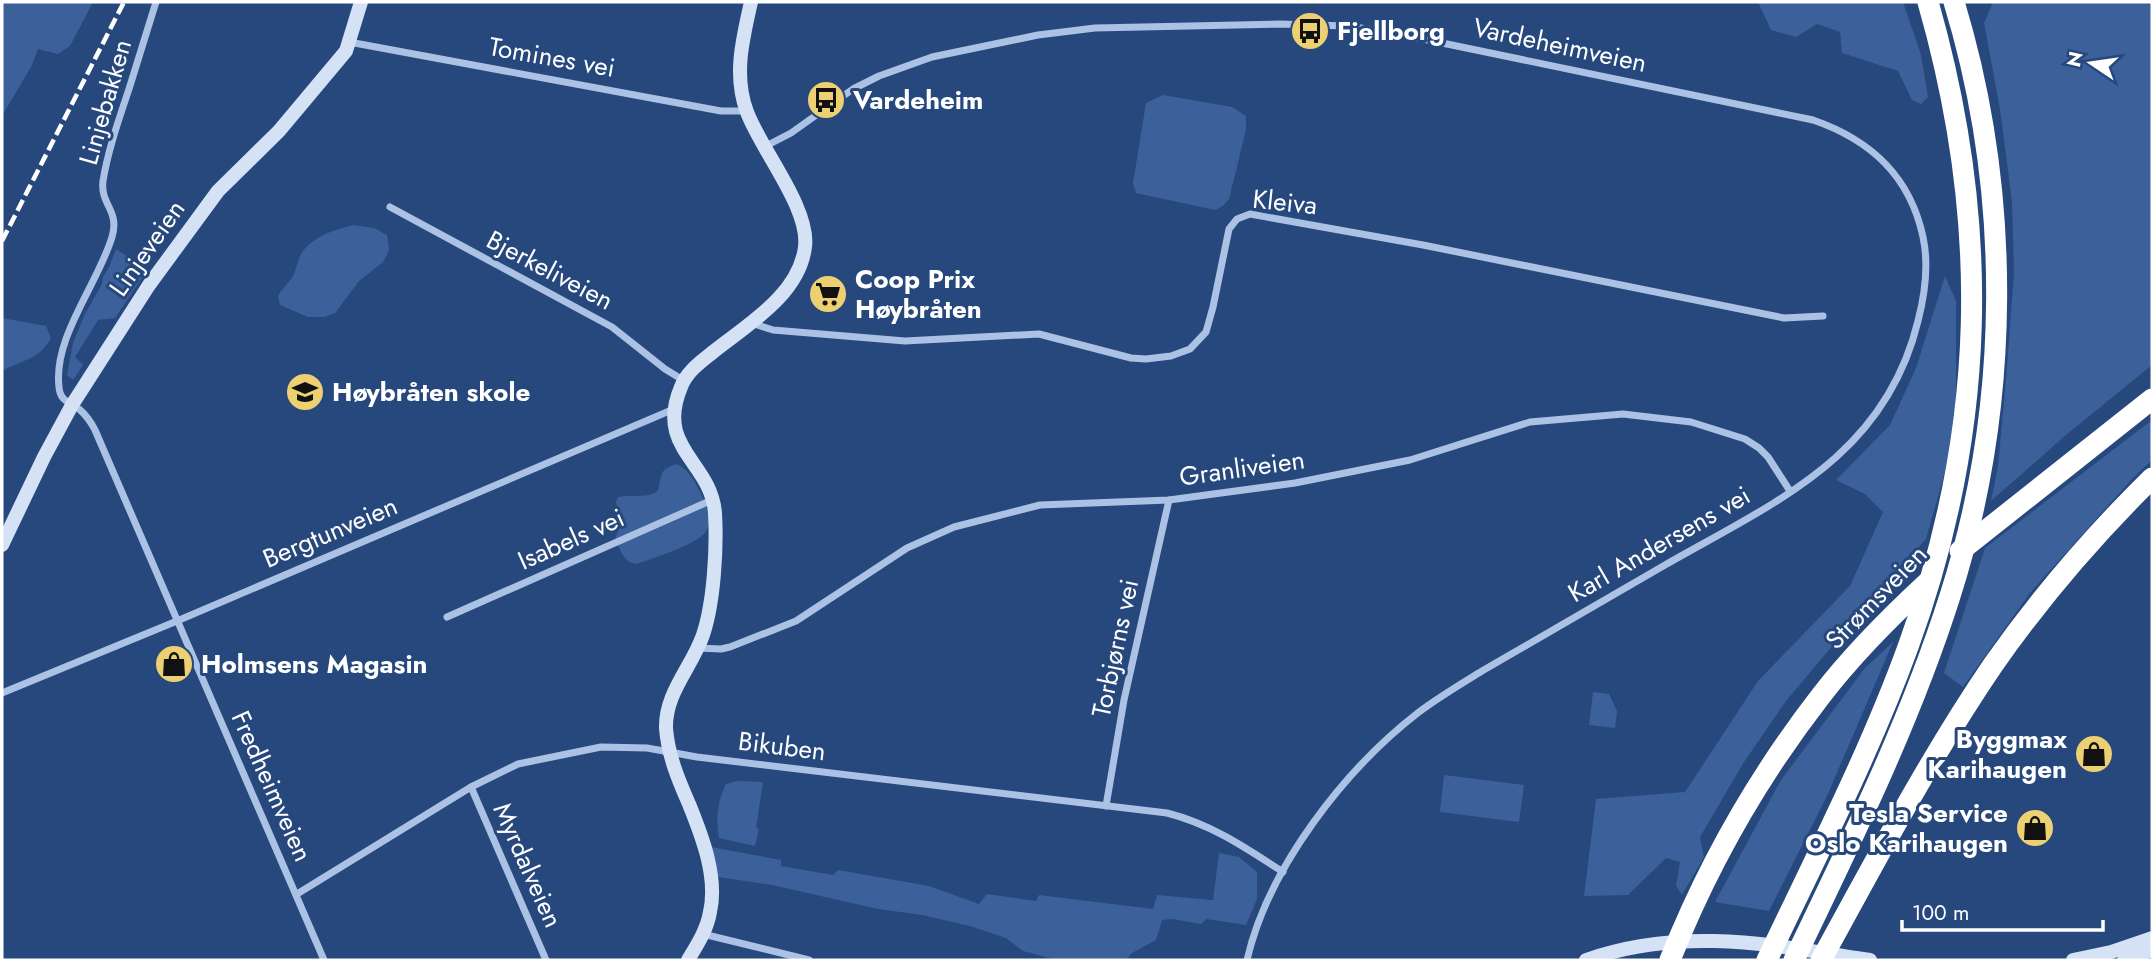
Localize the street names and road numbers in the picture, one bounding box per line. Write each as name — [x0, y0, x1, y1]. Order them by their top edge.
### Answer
street label: Vardeheimveien — [1470, 8, 1650, 82]
street label: Tomines vei — [486, 27, 618, 87]
street label: Linjebakken — [69, 35, 141, 169]
street label: Kleiva — [1251, 180, 1319, 224]
street label: Linjeveien — [100, 192, 194, 304]
street label: Bjerkeliveien — [480, 221, 620, 319]
street label: Granliveien — [1177, 440, 1307, 496]
street label: Karl Andersens vei — [1561, 476, 1757, 612]
street label: Bergtunveien — [257, 487, 403, 577]
street label: Isabels vei — [512, 499, 630, 579]
street label: Strømsveien — [1816, 536, 1936, 658]
street label: Torbjørns vei — [1082, 575, 1148, 721]
street label: Fredheimveien — [222, 705, 322, 867]
street label: Bikuben — [736, 722, 828, 770]
street label: Myrdalveien — [484, 797, 572, 933]

